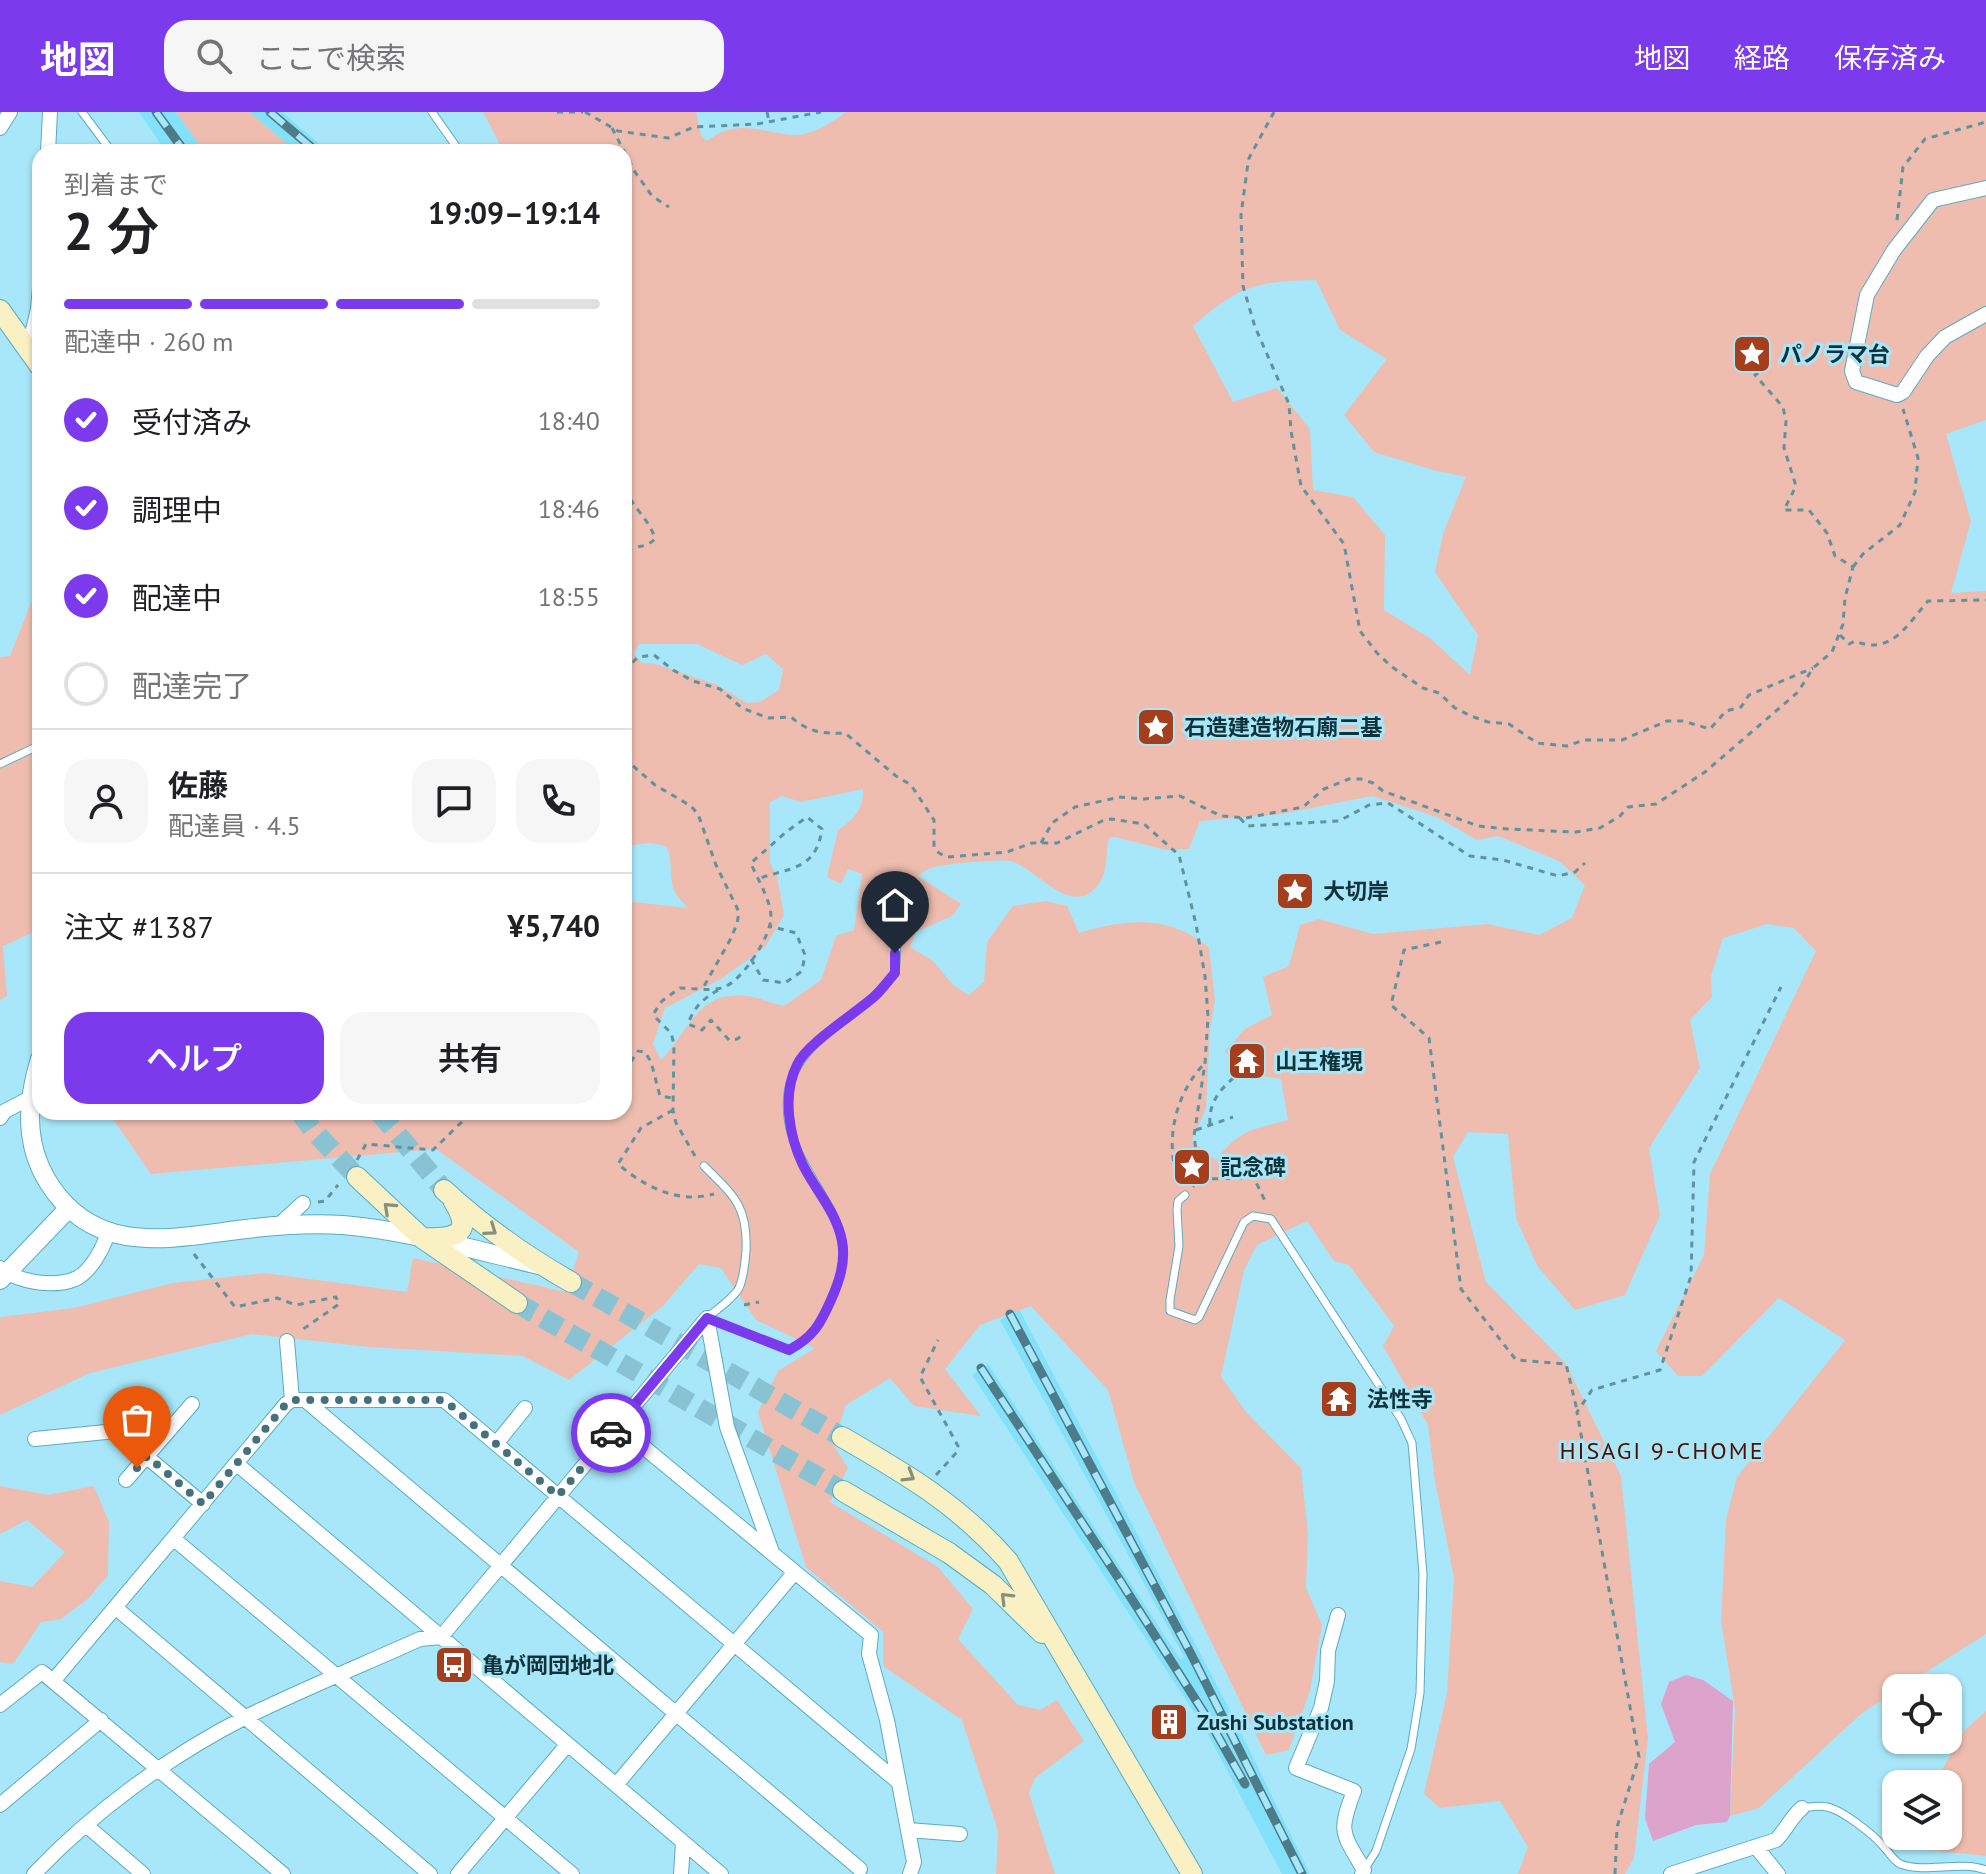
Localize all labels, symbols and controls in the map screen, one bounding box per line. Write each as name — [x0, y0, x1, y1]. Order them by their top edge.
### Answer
search box — [164, 20, 724, 92]
text: 地図 — [40, 34, 116, 83]
icon: search — [192, 34, 236, 78]
text: ここで検索 — [256, 38, 406, 77]
text: 地図 — [1634, 39, 1690, 76]
text: 経路 — [1734, 39, 1790, 76]
text: 保存済み — [1834, 39, 1946, 76]
text: 到着まで — [64, 168, 168, 201]
text: 19:09–19:14 — [428, 193, 600, 232]
text: 2 分 — [64, 197, 159, 264]
text: 配達中 · 260 m — [64, 325, 233, 358]
place icon: パノラマ台 — [1731, 333, 1773, 375]
place label: パノラマ台 — [1780, 340, 1890, 368]
icon: check — [64, 398, 108, 442]
text: 受付済み — [132, 402, 252, 441]
text: 18:40 — [538, 404, 600, 437]
icon: check — [64, 486, 108, 530]
text: 調理中 — [132, 490, 222, 529]
text: 18:46 — [538, 492, 600, 525]
icon: check — [64, 574, 108, 618]
text: 配達中 — [132, 578, 222, 617]
text: 18:55 — [538, 580, 600, 613]
text: 配達完了 — [132, 666, 252, 705]
place icon: 石造建造物石廟二基 — [1135, 706, 1177, 748]
place label: 石造建造物石廟二基 — [1184, 713, 1382, 741]
button: person — [64, 759, 148, 843]
button: chat — [412, 759, 496, 843]
button: phone — [516, 759, 600, 843]
text: 佐藤 — [168, 765, 228, 804]
text: 配達員 · 4.5 — [168, 809, 301, 842]
place icon: 大切岸 — [1274, 870, 1316, 912]
pin — [861, 871, 929, 953]
place label: 大切岸 — [1323, 877, 1389, 905]
icon: home — [873, 883, 917, 927]
text: ¥5,740 — [507, 906, 600, 945]
text: 注文 #1387 — [64, 907, 214, 946]
button: ヘルプ — [64, 1012, 324, 1104]
button: 共有 — [340, 1012, 600, 1104]
temple icon: 山王権現 — [1226, 1040, 1268, 1082]
place label: 山王権現 — [1275, 1047, 1363, 1075]
place icon: 記念碑 — [1171, 1146, 1213, 1188]
place label: 記念碑 — [1220, 1153, 1286, 1181]
one-way arrow — [384, 1203, 399, 1217]
one-way arrow — [483, 1220, 497, 1235]
temple icon: 法性寺 — [1318, 1378, 1360, 1420]
place label: 法性寺 — [1367, 1385, 1433, 1413]
pin — [103, 1386, 171, 1468]
courier — [571, 1393, 651, 1473]
icon: bag — [115, 1398, 159, 1442]
icon: car — [589, 1411, 633, 1455]
district label: HISAGI 9-CHOME — [1559, 1435, 1765, 1466]
one-way arrow — [900, 1467, 915, 1482]
one-way arrow — [1001, 1593, 1015, 1608]
bus stop icon: 亀が岡団地北 — [433, 1644, 475, 1686]
place label: 亀が岡団地北 — [482, 1651, 614, 1679]
map controls — [1882, 1674, 1962, 1850]
button: locate — [1882, 1674, 1962, 1754]
building icon: Zushi Substation — [1148, 1701, 1190, 1743]
place label: Zushi Substation — [1197, 1708, 1354, 1736]
button: layers — [1882, 1770, 1962, 1850]

